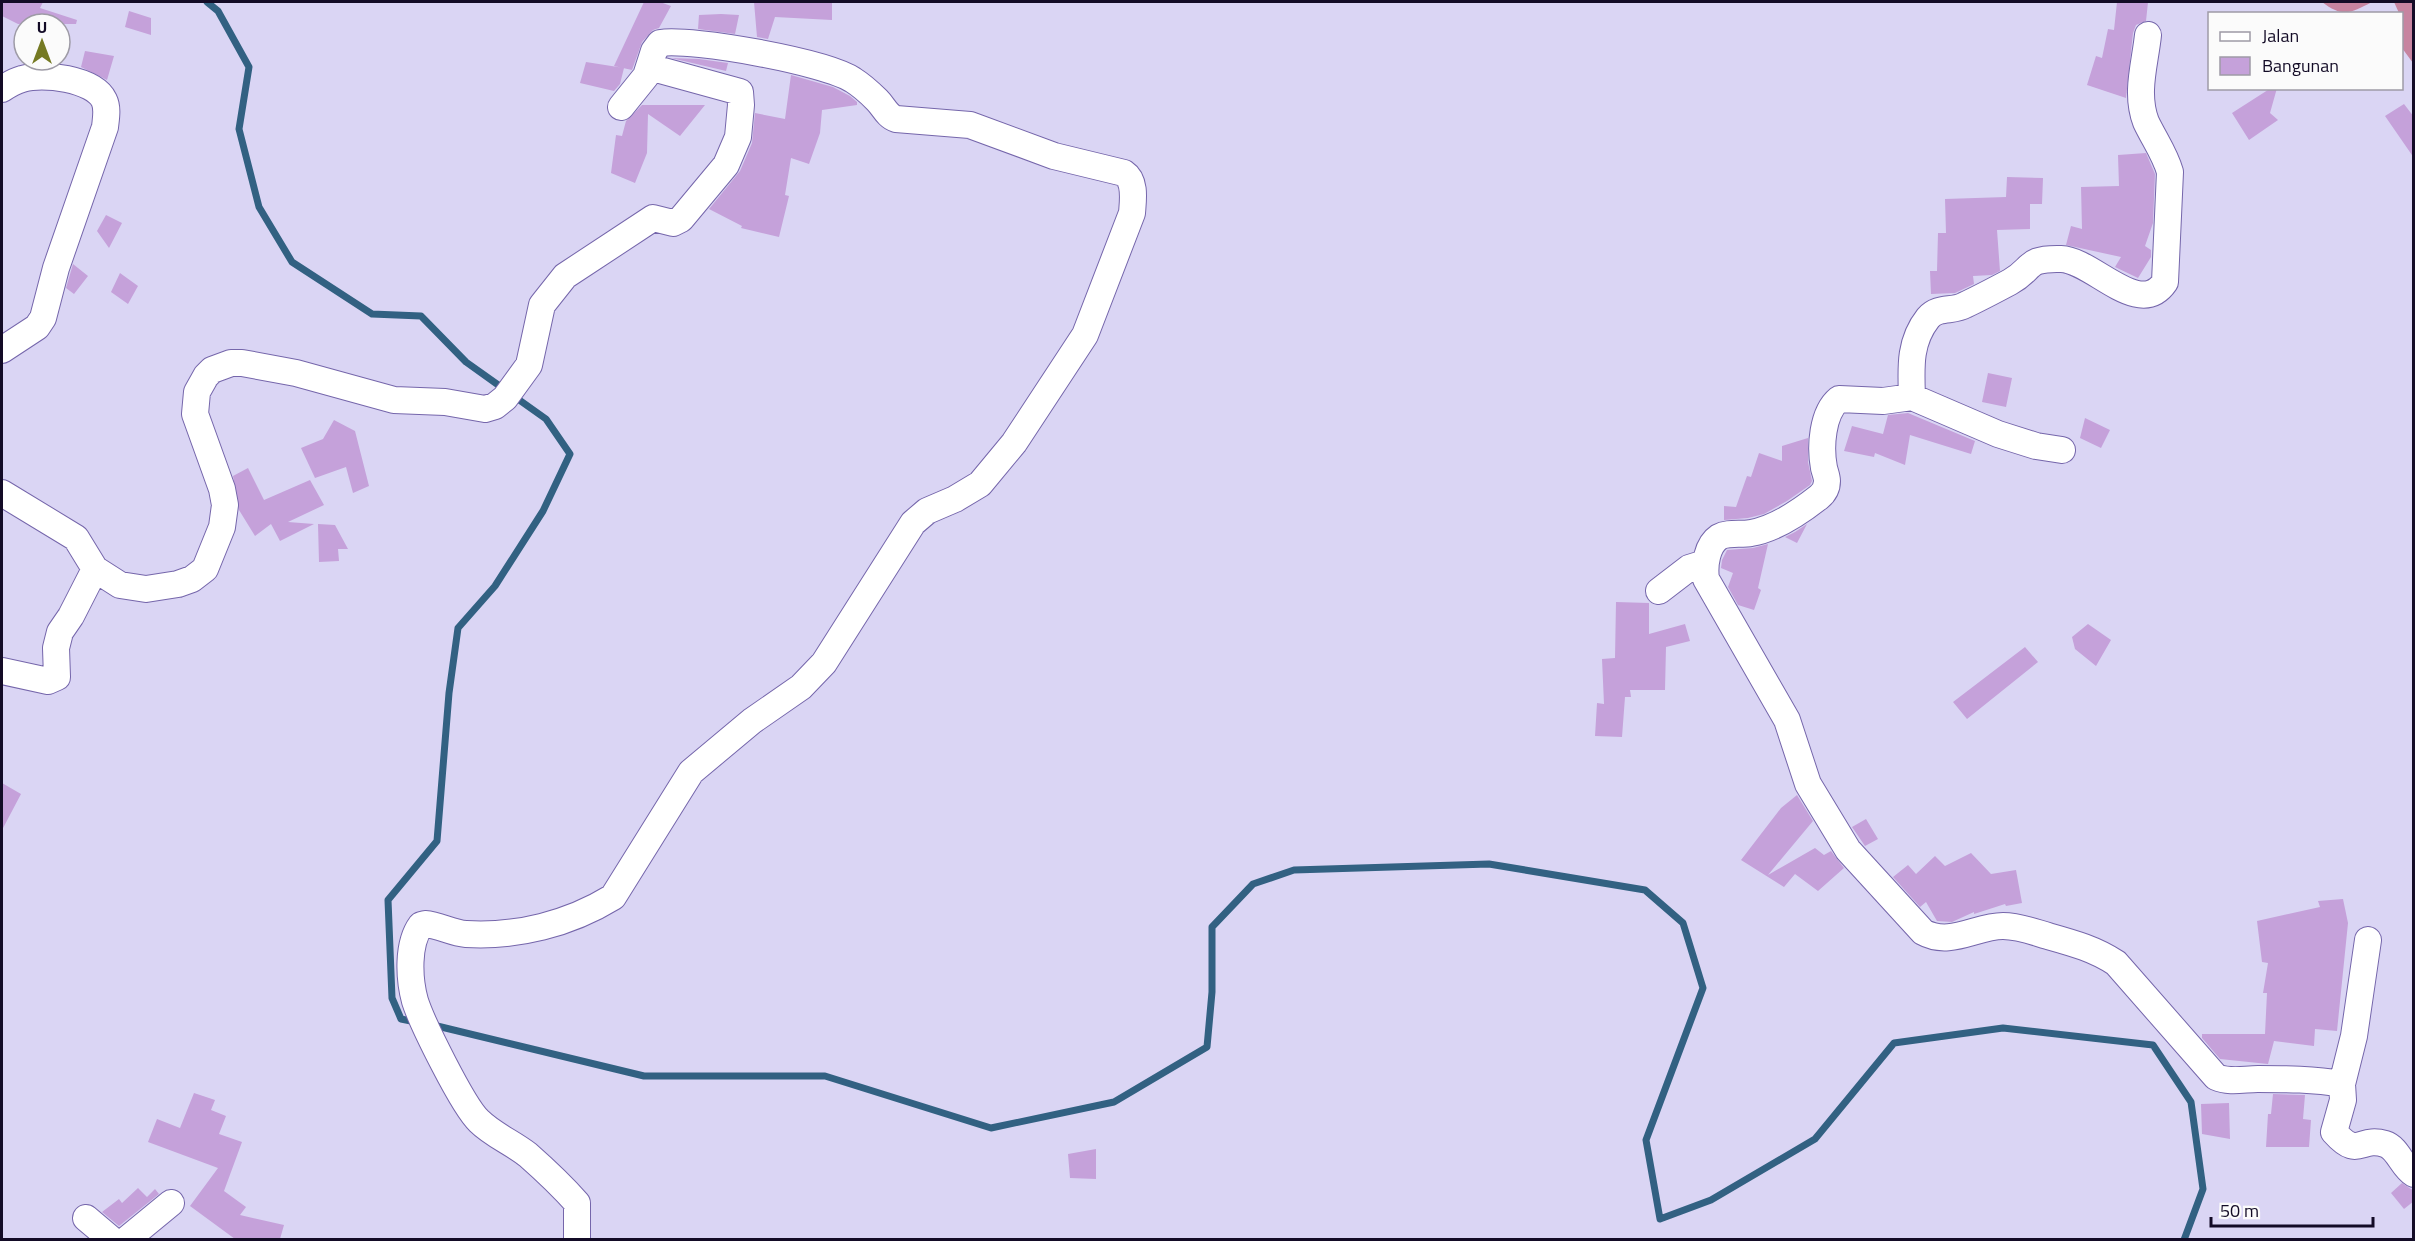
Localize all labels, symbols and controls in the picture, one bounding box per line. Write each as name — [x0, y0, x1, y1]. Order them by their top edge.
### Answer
north arrow — [12, 12, 72, 72]
legend — [2208, 12, 2403, 90]
text: U — [37, 15, 47, 39]
text: Jalan — [2262, 22, 2299, 49]
text: Bangunan — [2262, 52, 2339, 79]
scale bar — [2211, 1190, 2373, 1228]
text: 50 m — [2220, 1197, 2259, 1224]

